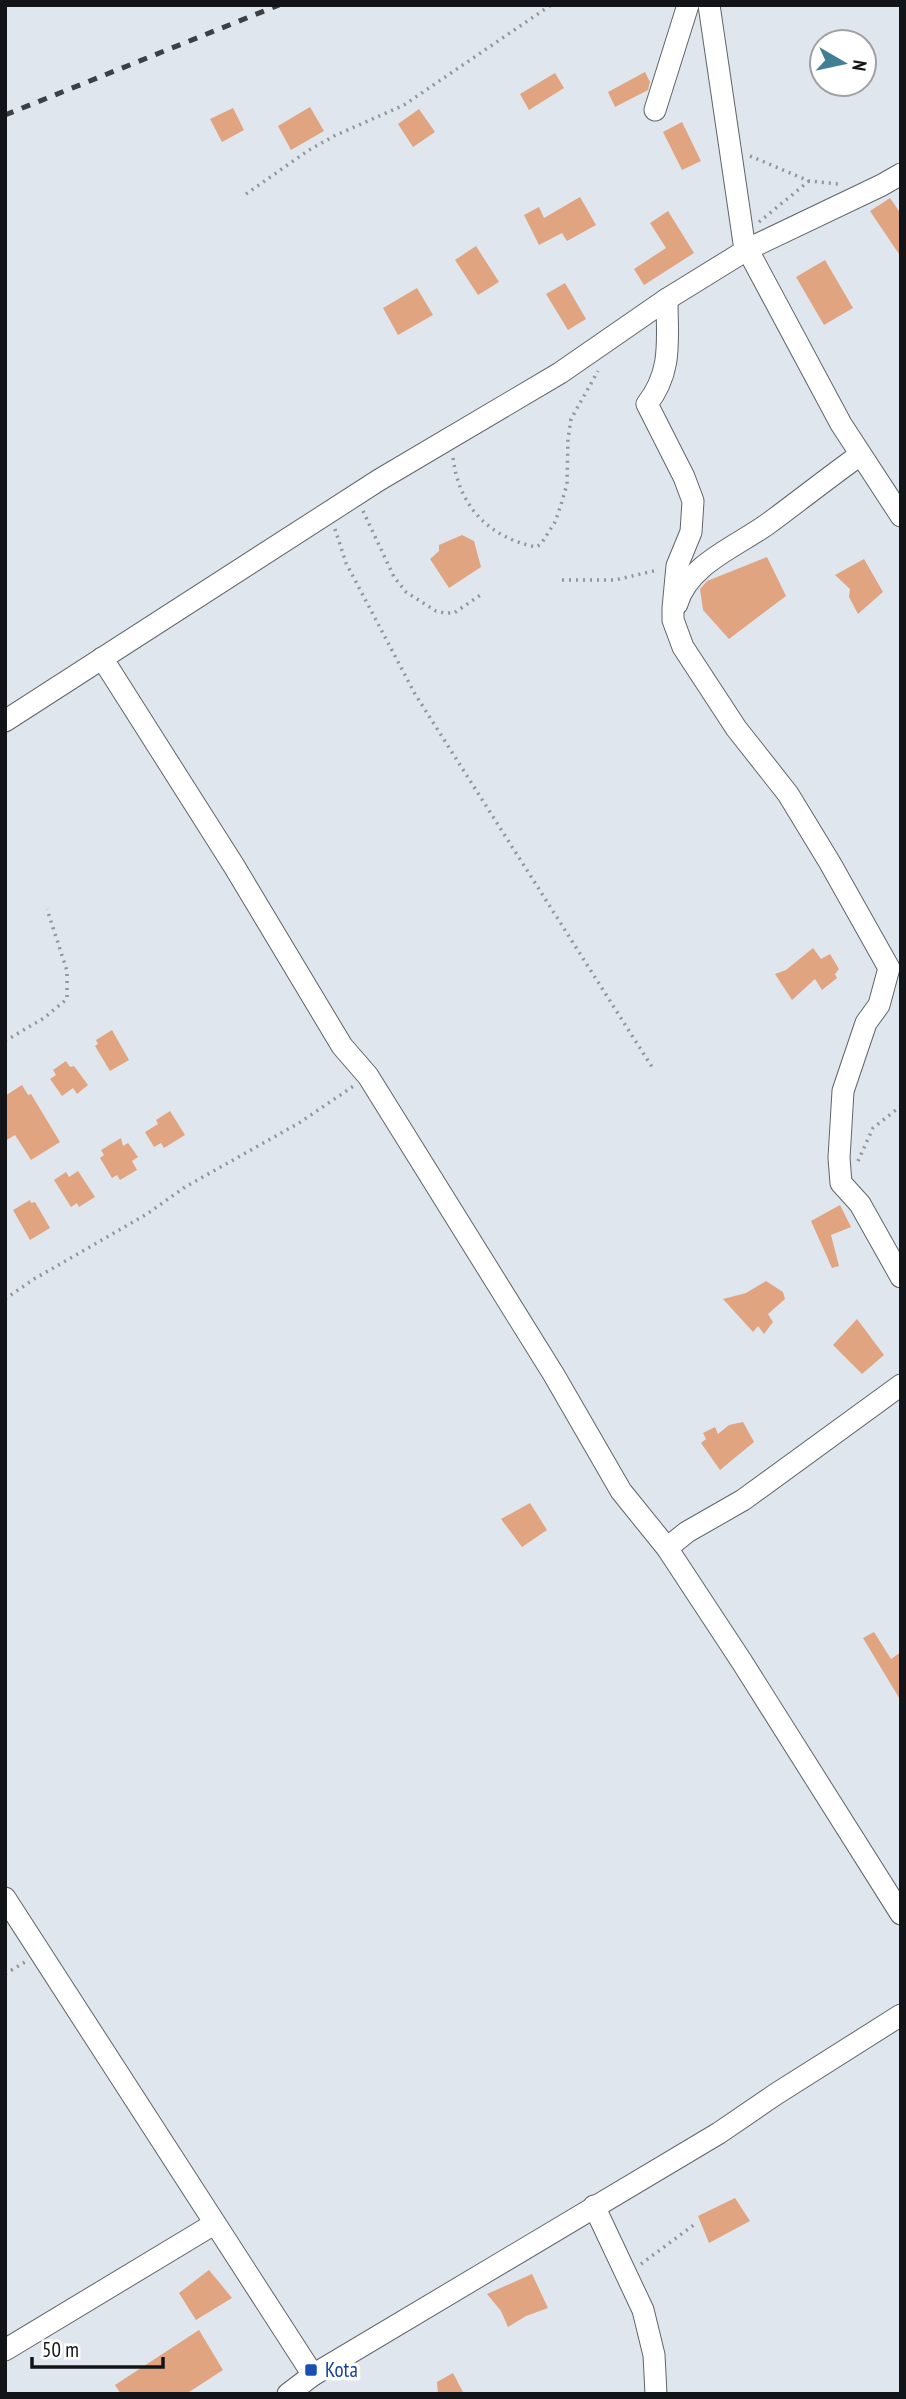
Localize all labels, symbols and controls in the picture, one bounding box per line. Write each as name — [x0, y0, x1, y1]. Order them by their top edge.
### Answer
north arrow — [808, 28, 878, 98]
text: N — [847, 59, 872, 73]
scale bar — [32, 2326, 163, 2370]
text: 50 m — [42, 2336, 79, 2363]
place label: Kota — [325, 2356, 358, 2383]
marker: Kota — [303, 2362, 319, 2378]

